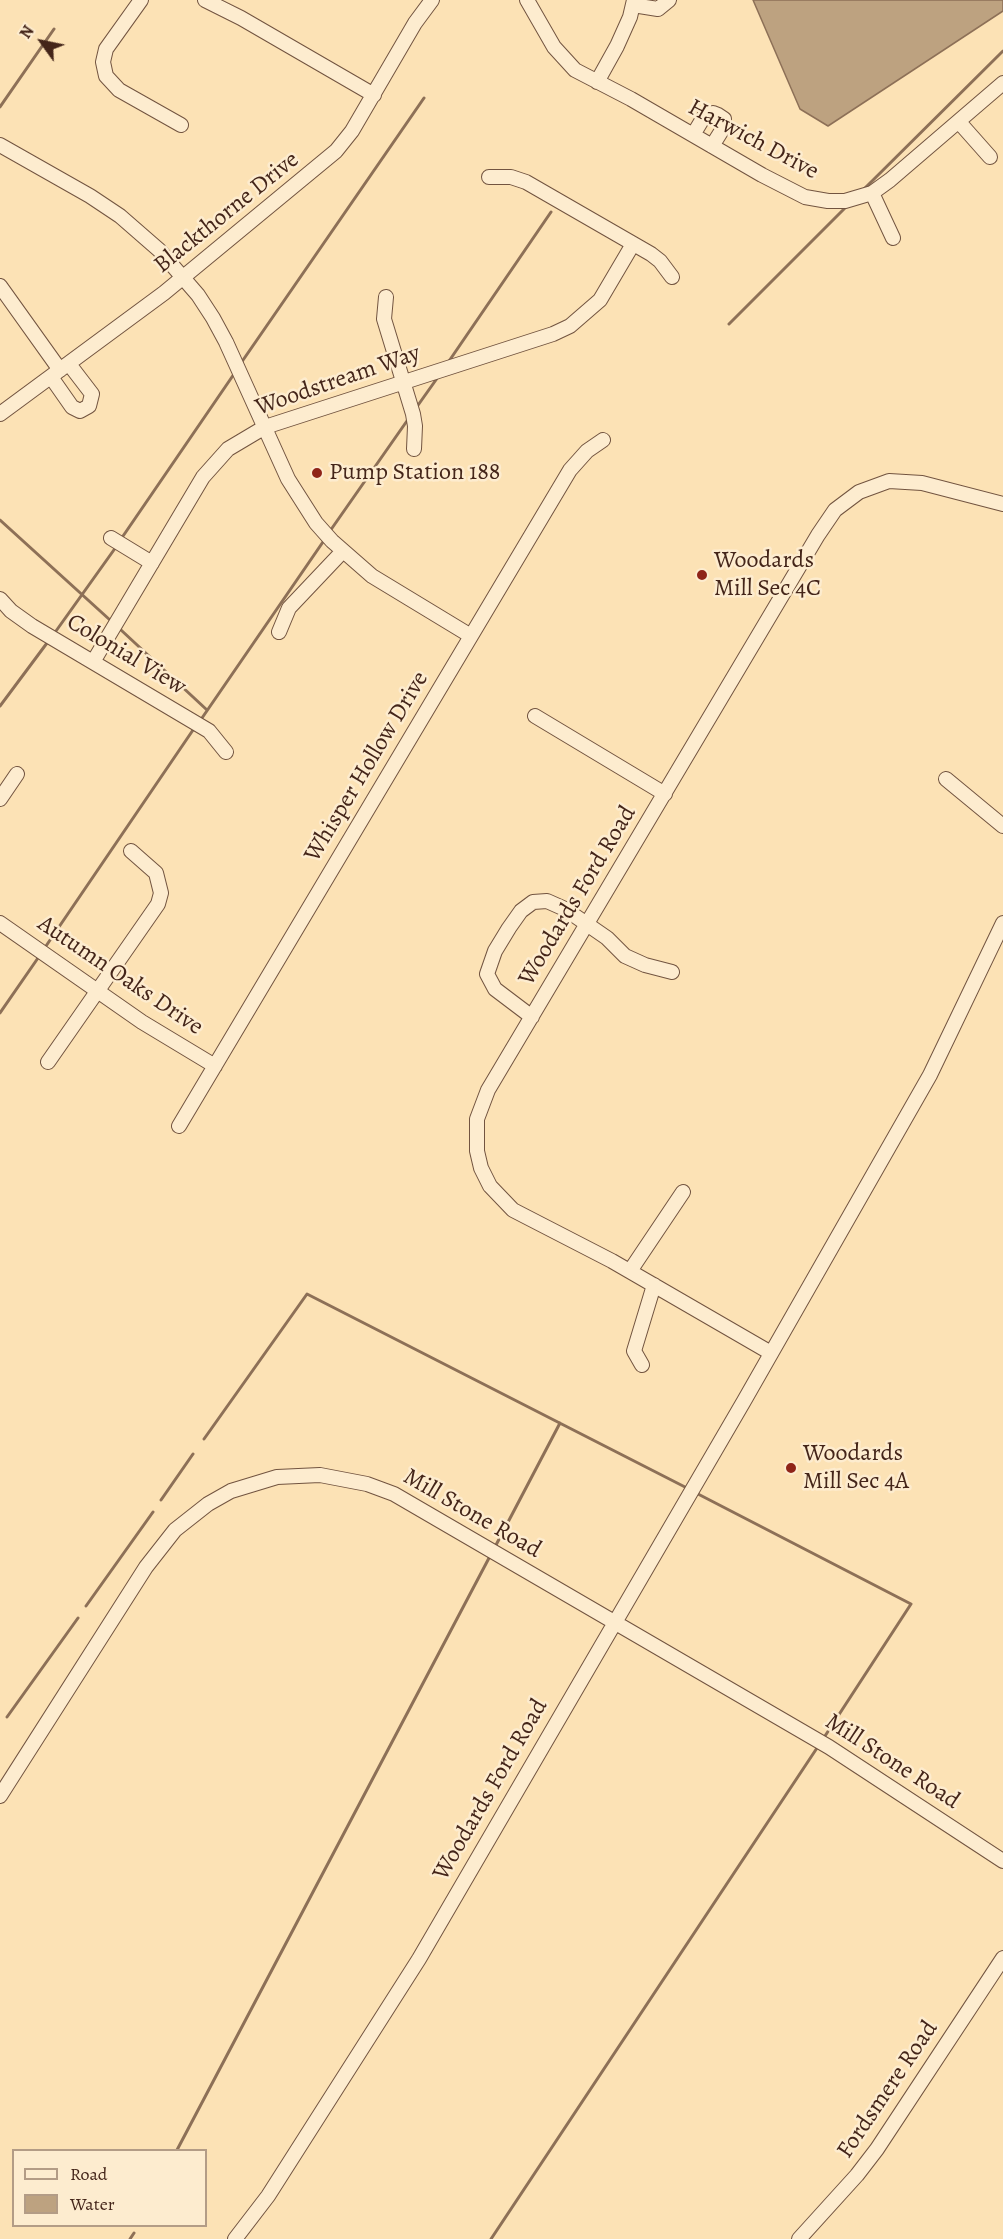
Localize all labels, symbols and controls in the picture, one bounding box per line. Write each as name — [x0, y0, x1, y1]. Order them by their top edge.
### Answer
north arrow — [12, 12, 72, 72]
text: N — [15, 21, 39, 43]
street label: Harwich Drive — [683, 94, 823, 186]
street label: Blackthorne Drive — [149, 146, 305, 280]
street label: Woodstream Way — [252, 339, 424, 423]
place label: Pump Station 188 — [329, 459, 500, 487]
marker: Pump Station 188 — [310, 466, 324, 480]
place label: Woodards Mill Sec 4C — [714, 547, 821, 603]
marker: Woodards Mill Sec 4C — [695, 568, 709, 582]
street label: Colonial View — [61, 608, 191, 702]
street label: Whisper Hollow Drive — [299, 667, 435, 867]
street label: Woodards Ford Road — [513, 801, 643, 991]
street label: Autumn Oaks Drive — [32, 910, 208, 1042]
place label: Woodards Mill Sec 4A — [803, 1440, 909, 1496]
marker: Woodards Mill Sec 4A — [784, 1461, 798, 1475]
street label: Mill Stone Road — [398, 1463, 546, 1565]
street label: Woodards Ford Road — [427, 1694, 555, 1886]
street label: Mill Stone Road — [819, 1708, 965, 1816]
street label: Fordsmere Road — [831, 2016, 945, 2164]
legend — [12, 2149, 207, 2227]
text: Road — [70, 2162, 107, 2186]
text: Water — [70, 2192, 115, 2216]

